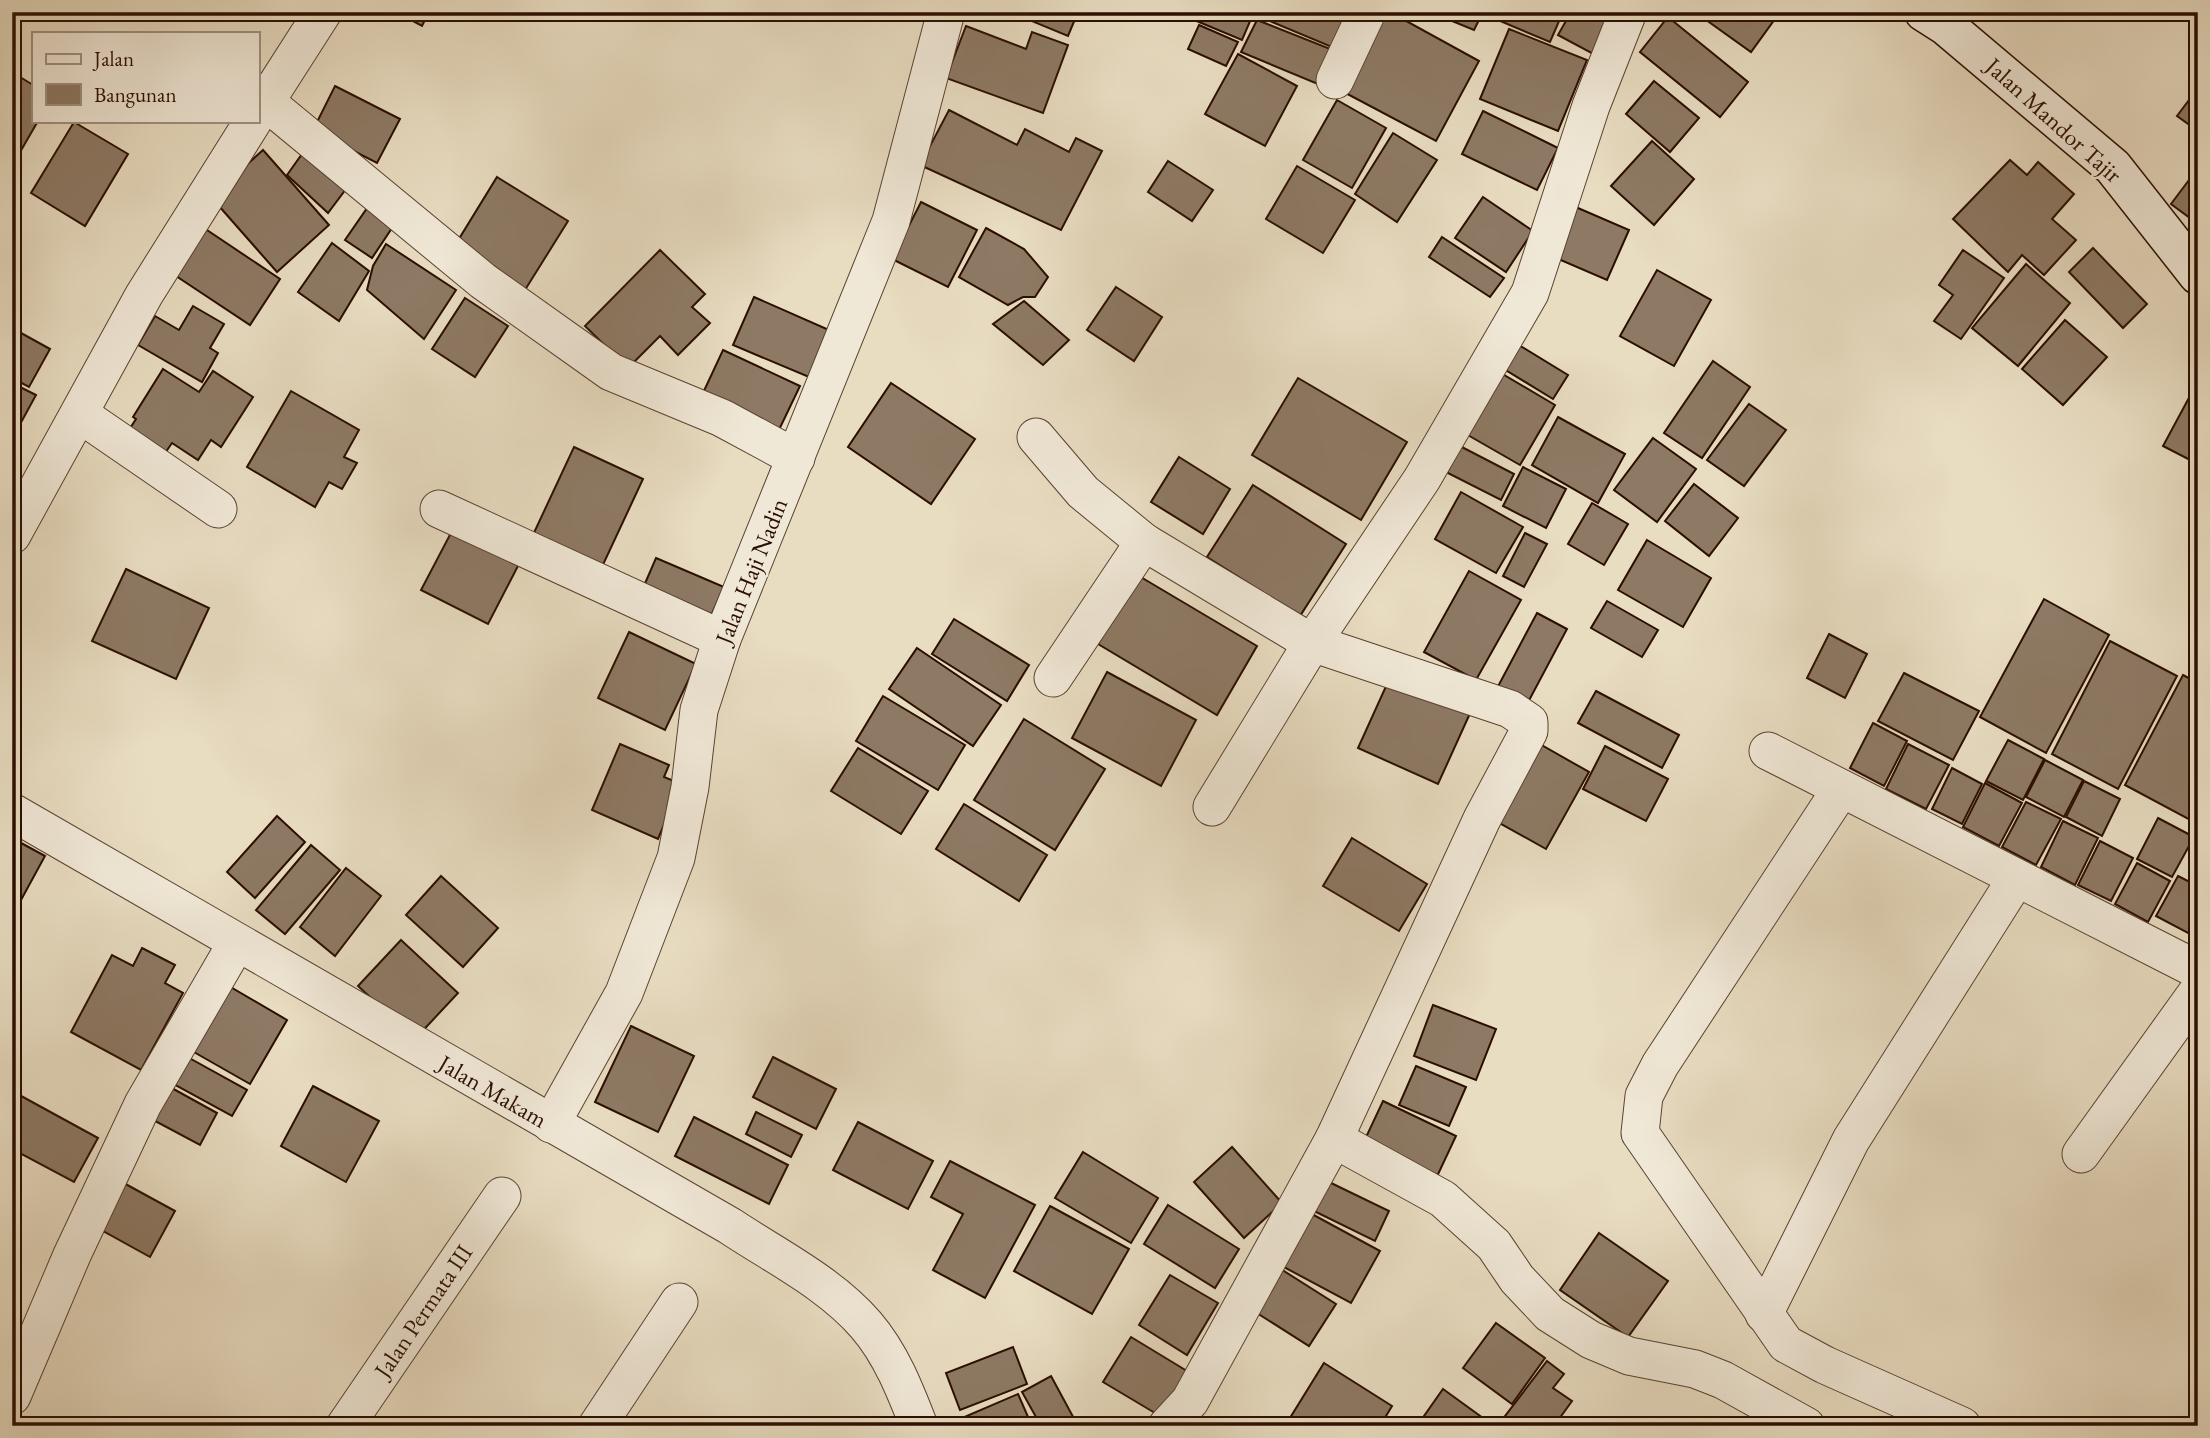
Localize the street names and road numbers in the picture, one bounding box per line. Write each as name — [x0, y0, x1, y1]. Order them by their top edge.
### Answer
street label: Jalan Mandor Tajir — [1978, 49, 2129, 189]
street label: Jalan Haji Nadin — [707, 493, 794, 650]
street label: Jalan Makam — [431, 1046, 553, 1135]
street label: Jalan Permata III — [366, 1238, 479, 1385]

